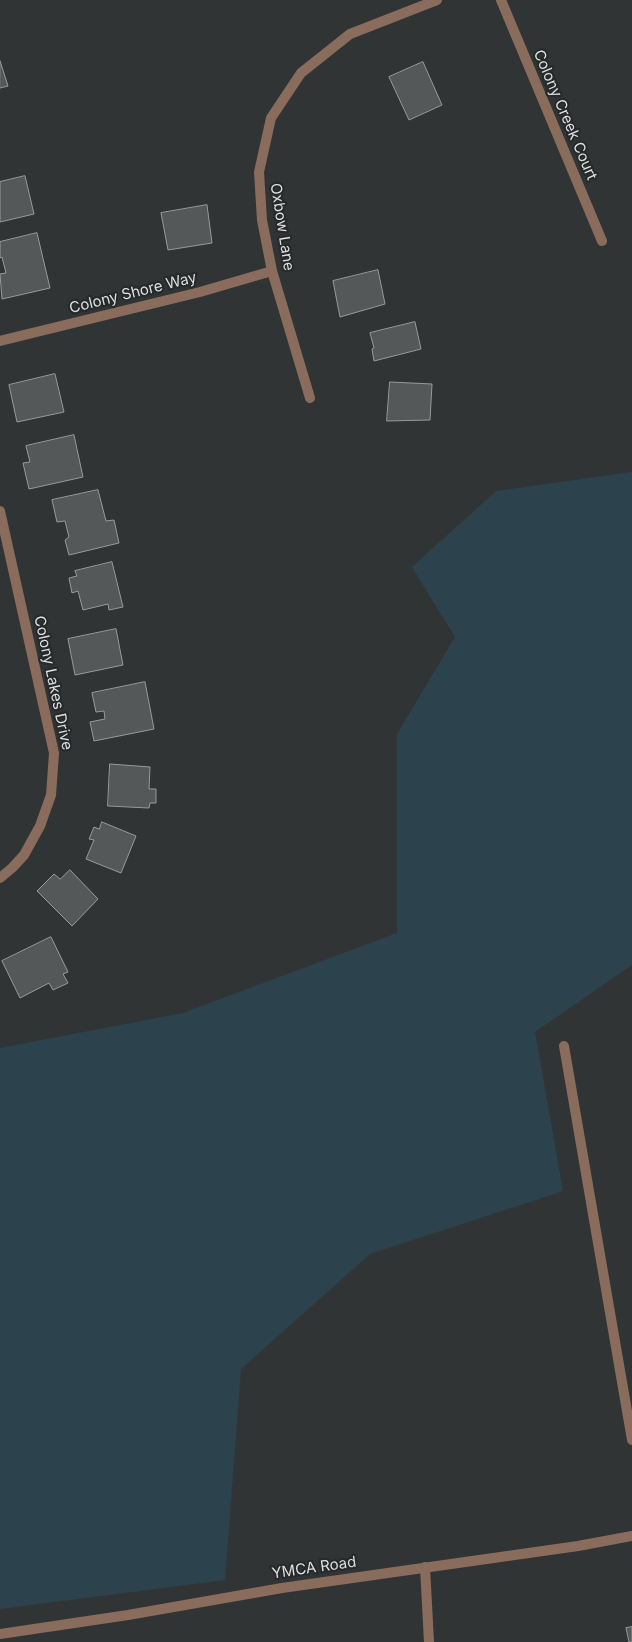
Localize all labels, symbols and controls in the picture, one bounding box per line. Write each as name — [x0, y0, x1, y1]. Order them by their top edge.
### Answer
street label: Colony Creek Court — [529, 47, 601, 183]
street label: Oxbow Lane — [266, 182, 298, 272]
street label: Colony Shore Way — [68, 268, 198, 318]
street label: Colony Lakes Drive — [30, 614, 76, 752]
street label: YMCA Road — [271, 1553, 357, 1583]

